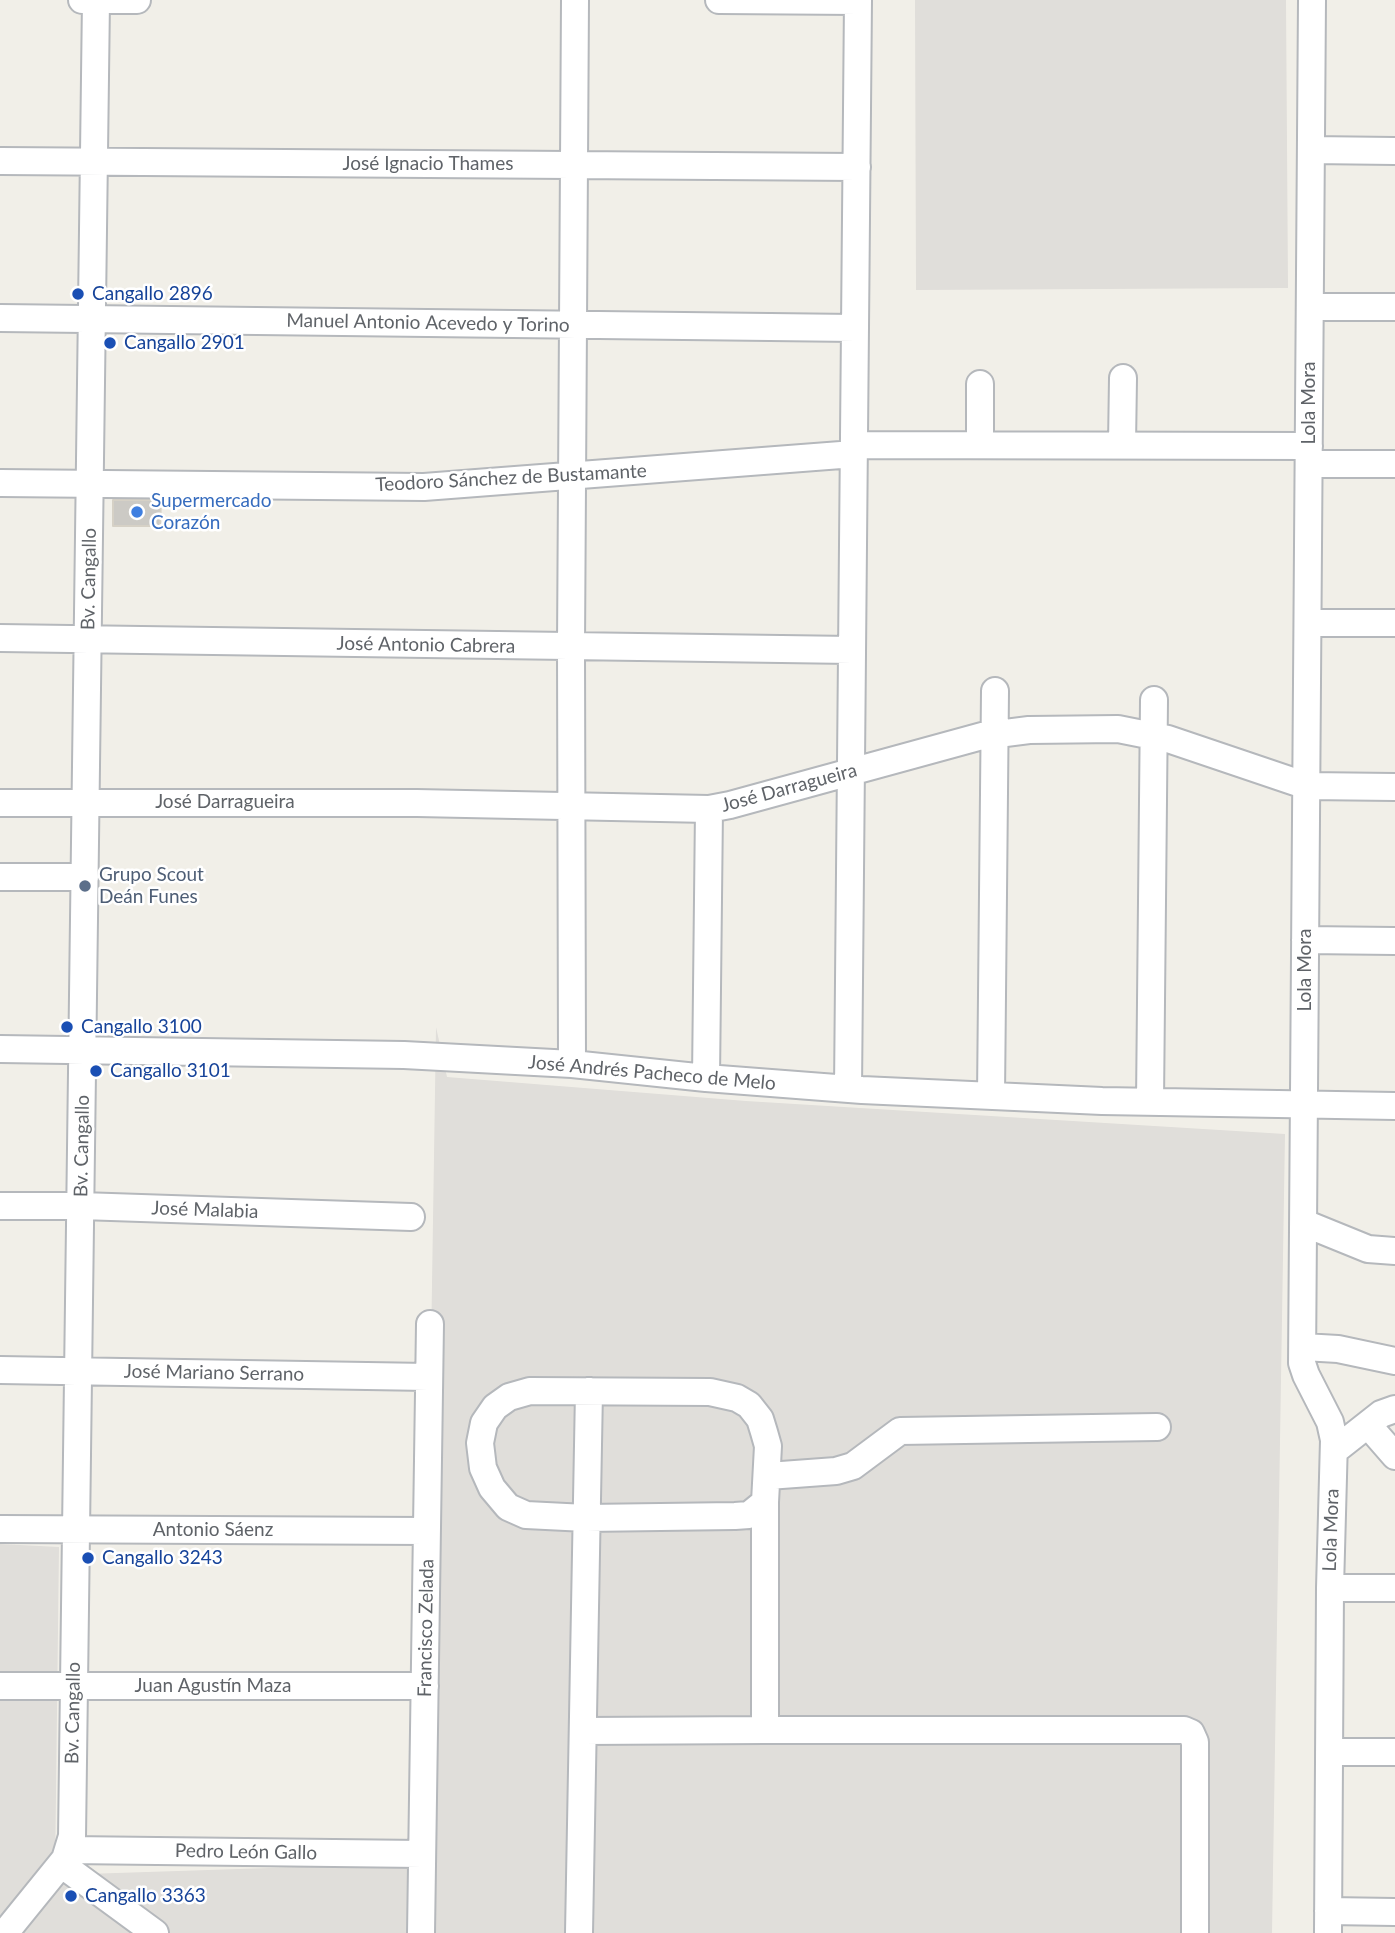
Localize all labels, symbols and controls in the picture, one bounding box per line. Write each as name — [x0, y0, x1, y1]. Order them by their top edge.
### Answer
street label: José Ignacio Thames — [343, 153, 513, 175]
place label: Cangallo 2896 — [92, 283, 213, 305]
marker: Cangallo 2896 — [70, 286, 86, 302]
street label: Manuel Antonio Acevedo y Torino — [286, 309, 570, 337]
place label: Cangallo 2901 — [124, 332, 245, 354]
marker: Cangallo 2901 — [102, 335, 118, 351]
street label: Lola Mora — [1298, 362, 1320, 444]
street label: Teodoro Sánchez de Bustamante — [375, 460, 647, 496]
place label: Supermercado Corazón — [151, 490, 271, 534]
marker: Supermercado Corazón — [129, 504, 145, 520]
street label: Bv. Cangallo — [77, 528, 101, 630]
street label: José Antonio Cabrera — [336, 632, 516, 658]
street label: José Darragueira — [719, 759, 859, 817]
street label: José Darragueira — [155, 791, 295, 813]
place label: Grupo Scout Deán Funes — [99, 864, 204, 908]
marker: Grupo Scout Deán Funes — [77, 878, 93, 894]
street label: Lola Mora — [1294, 929, 1316, 1011]
place label: Cangallo 3100 — [81, 1016, 202, 1038]
marker: Cangallo 3100 — [59, 1019, 75, 1035]
street label: José Andrés Pacheco de Melo — [527, 1051, 777, 1095]
place label: Cangallo 3101 — [110, 1060, 231, 1082]
marker: Cangallo 3101 — [88, 1063, 104, 1079]
street label: Bv. Cangallo — [70, 1095, 94, 1197]
street label: José Malabia — [151, 1197, 259, 1223]
street label: José Mariano Serrano — [124, 1360, 304, 1386]
street label: Lola Mora — [1318, 1488, 1344, 1572]
street label: Antonio Sáenz — [153, 1519, 273, 1541]
place label: Cangallo 3243 — [102, 1547, 223, 1569]
marker: Cangallo 3243 — [80, 1550, 96, 1566]
street label: Francisco Zelada — [413, 1559, 439, 1697]
street label: Bv. Cangallo — [61, 1662, 85, 1764]
street label: Juan Agustín Maza — [135, 1675, 291, 1697]
street label: Pedro León Gallo — [175, 1839, 317, 1865]
place label: Cangallo 3363 — [85, 1885, 206, 1907]
marker: Cangallo 3363 — [63, 1888, 79, 1904]

